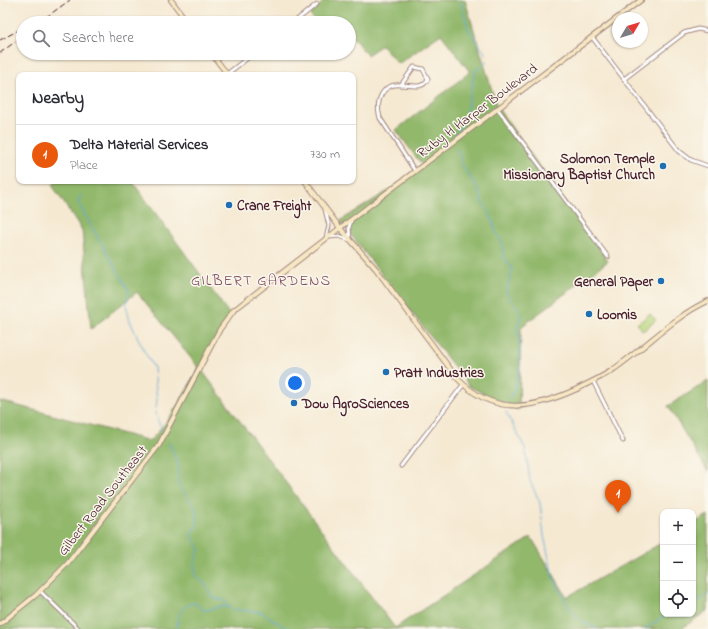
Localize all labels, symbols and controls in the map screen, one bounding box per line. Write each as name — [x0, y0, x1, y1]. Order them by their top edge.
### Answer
north arrow — [612, 12, 648, 48]
search box — [16, 16, 356, 60]
icon: search — [30, 27, 52, 49]
text: Search here — [62, 27, 134, 49]
street label: Ruby H Harper Boulevard — [413, 59, 543, 164]
text: Nearby — [32, 86, 84, 111]
text: Delta Material Services — [70, 134, 208, 156]
text: 1 — [43, 145, 47, 164]
text: 730 m — [310, 145, 340, 164]
place label: Solomon Temple Missionary Baptist Church — [503, 149, 656, 188]
text: Place — [70, 156, 98, 175]
marker: Solomon Temple Missionary Baptist Church — [658, 161, 668, 171]
place label: Crane Freight — [237, 196, 312, 219]
marker: Crane Freight — [224, 200, 234, 210]
district label: GILBERT GARDENS — [191, 270, 331, 292]
place label: General Paper — [574, 272, 654, 293]
marker: General Paper — [656, 276, 666, 286]
place label: Loomis — [597, 305, 637, 326]
marker: Loomis — [584, 309, 594, 319]
place label: Pratt Industries — [394, 363, 484, 384]
marker: Pratt Industries — [381, 367, 391, 377]
your location — [285, 373, 305, 393]
place label: Dow AgroSciences — [301, 394, 409, 417]
marker: Dow AgroSciences — [289, 398, 299, 408]
street label: Gilbert Road Southeast — [53, 441, 153, 561]
pin: 1 — [605, 480, 631, 513]
map controls — [660, 509, 696, 617]
button: + — [660, 509, 696, 545]
button: − — [660, 545, 696, 581]
button: locate — [660, 581, 696, 617]

